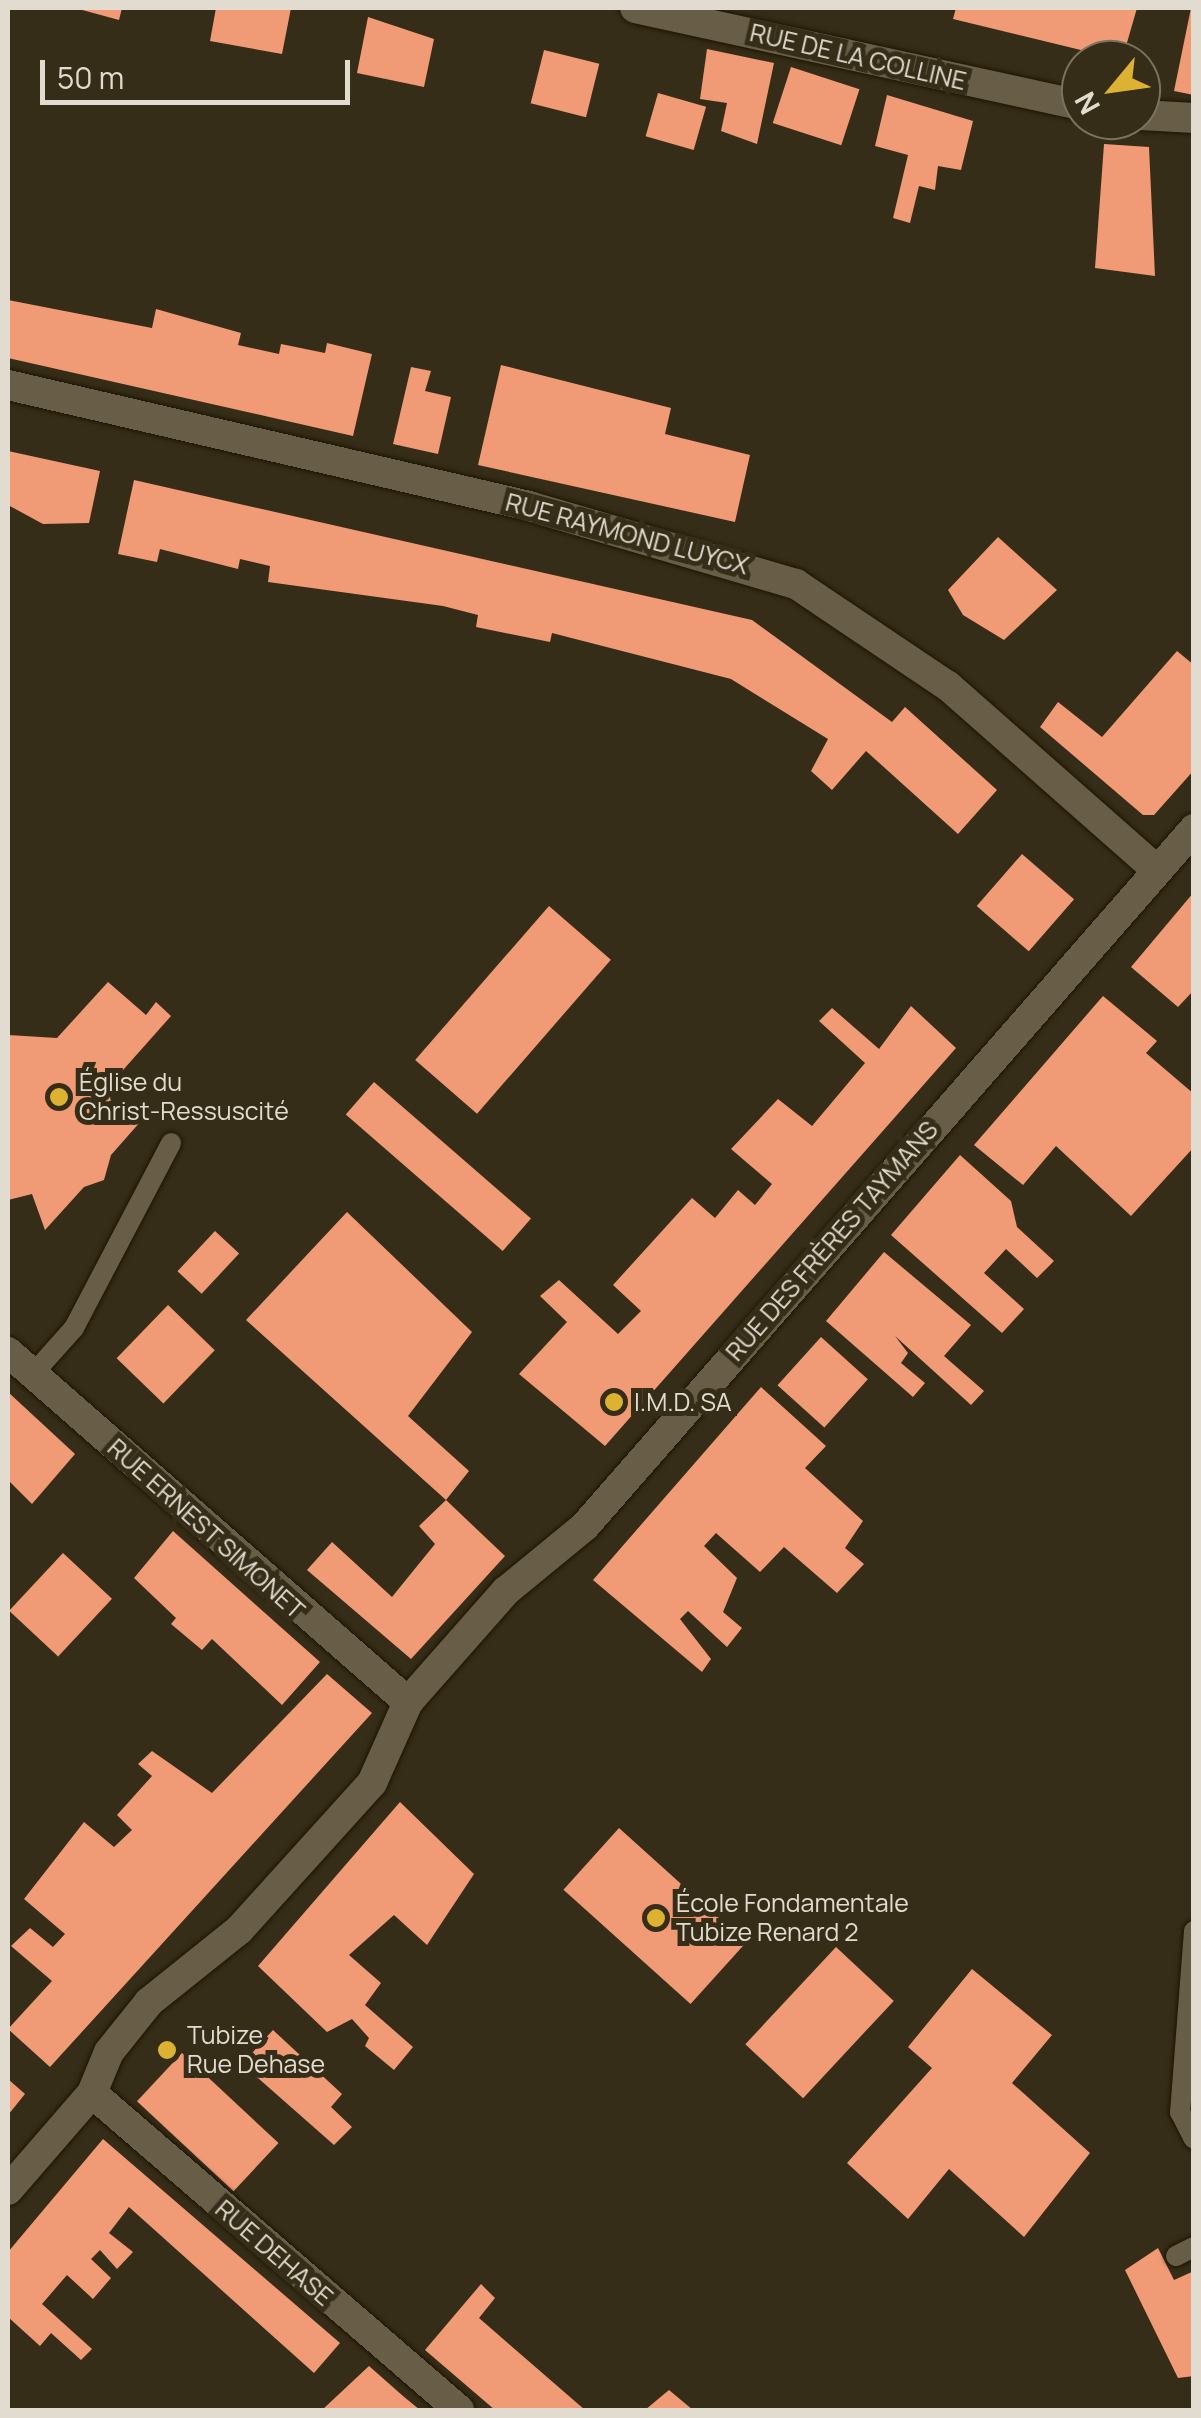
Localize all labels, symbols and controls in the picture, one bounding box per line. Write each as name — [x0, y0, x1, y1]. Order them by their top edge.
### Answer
street label: RUE DE LA COLLINE — [747, 18, 969, 96]
scale bar — [45, 40, 355, 102]
north arrow — [1061, 40, 1161, 140]
text: 50 m — [57, 57, 124, 98]
text: N — [1065, 86, 1108, 122]
street label: RUE RAYMOND LUYCX — [502, 487, 752, 581]
place label: Église du Christ-Ressuscité — [79, 1068, 289, 1127]
marker: Église du Christ-Ressuscité — [48, 1086, 70, 1108]
street label: RUE DES FRÈRES TAYMANS — [720, 1115, 944, 1367]
place label: I.M.D. SA — [634, 1387, 732, 1417]
marker: I.M.D. SA — [603, 1391, 625, 1413]
street label: RUE ERNEST SIMONET — [101, 1432, 311, 1626]
place label: École Fondamentale Tubize Renard 2 — [676, 1889, 909, 1948]
marker: École Fondamentale Tubize Renard 2 — [645, 1907, 667, 1929]
place label: Tubize Rue Dehase — [187, 2021, 325, 2080]
marker: Tubize Rue Dehase — [156, 2039, 178, 2061]
street label: RUE DEHASE — [209, 2194, 339, 2312]

